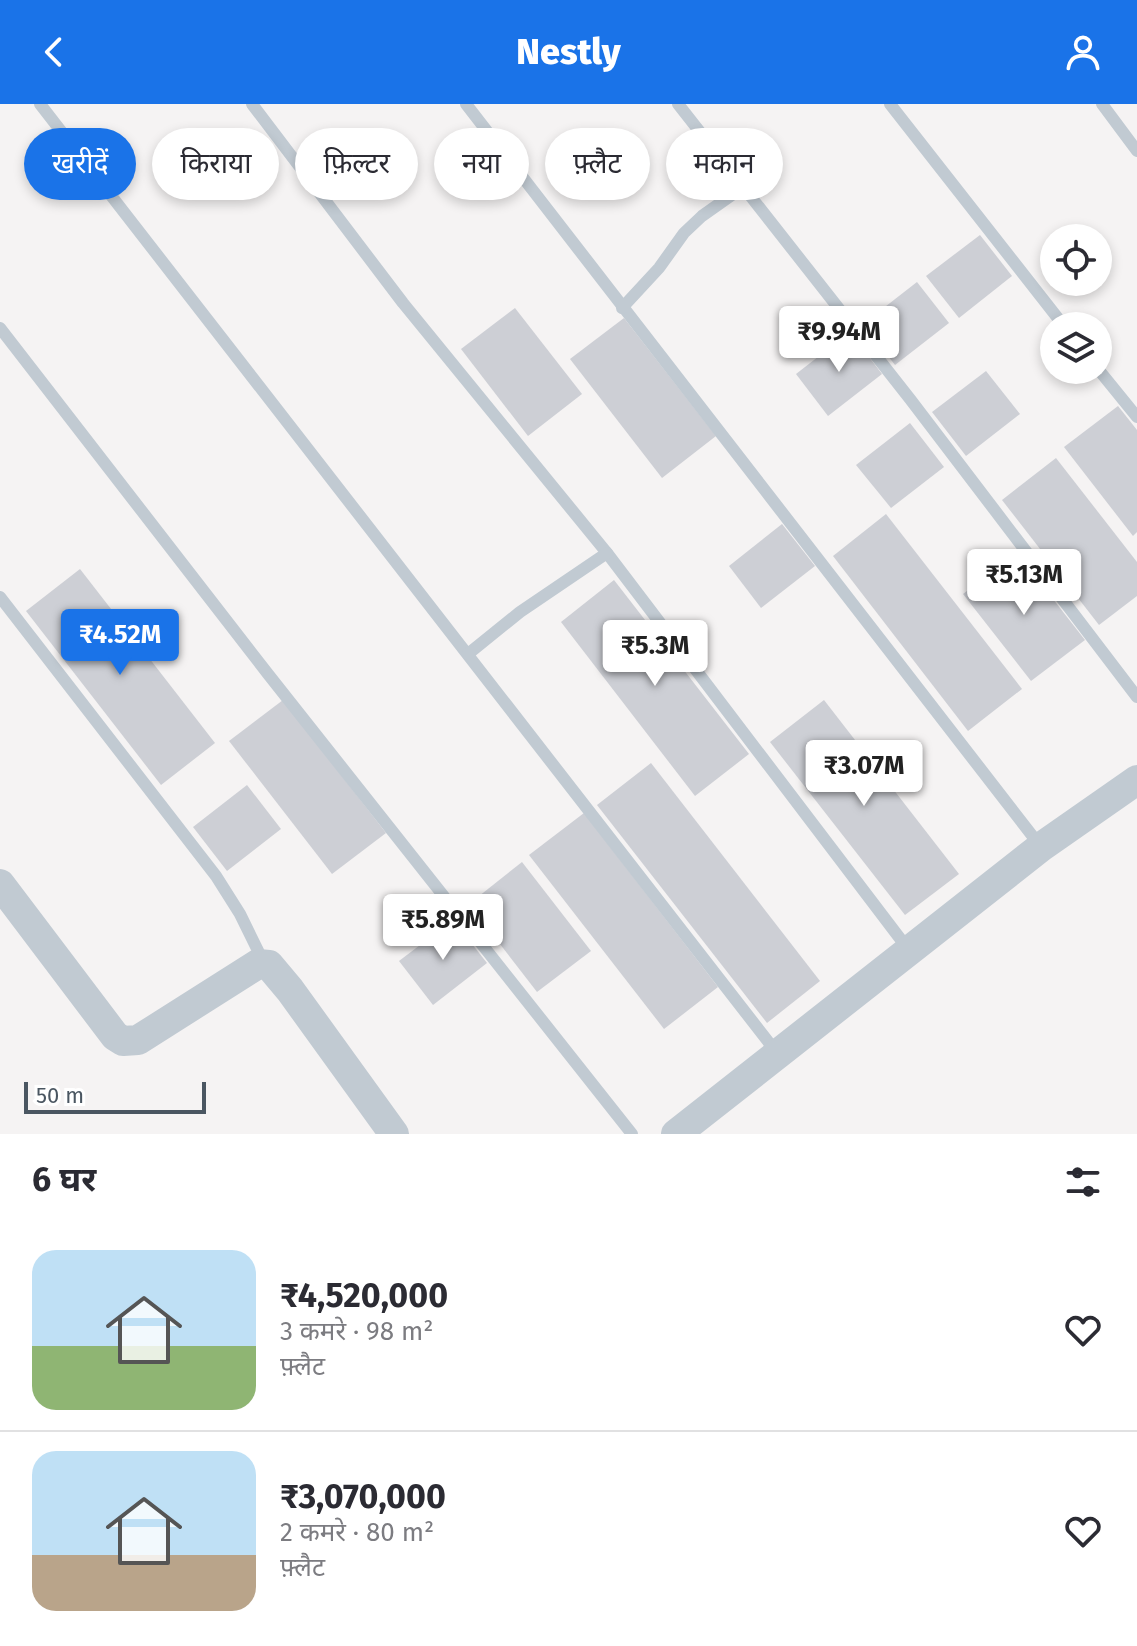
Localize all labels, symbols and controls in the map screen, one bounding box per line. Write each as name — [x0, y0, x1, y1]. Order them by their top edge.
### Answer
icon: back — [32, 30, 76, 74]
text: Nestly — [516, 30, 621, 74]
icon: person — [1061, 30, 1105, 74]
chip: खरीदें — [24, 128, 136, 200]
chip: किराया — [152, 128, 279, 200]
chip: फ़िल्टर — [295, 128, 418, 200]
chip: नया — [434, 128, 529, 200]
chip: फ़्लैट — [545, 128, 650, 200]
chip: मकान — [666, 128, 783, 200]
map controls — [1040, 224, 1112, 384]
button: locate — [1040, 224, 1112, 296]
pin: ₹9.94M — [774, 306, 904, 374]
button: layers — [1040, 312, 1112, 384]
text: ₹9.94M — [797, 316, 881, 347]
pin: ₹5.13M — [959, 549, 1089, 617]
text: ₹5.13M — [985, 559, 1063, 590]
pin: ₹4.52M — [55, 609, 185, 677]
text: ₹4.52M — [79, 619, 161, 650]
pin: ₹5.3M — [599, 620, 711, 688]
text: ₹5.3M — [621, 630, 689, 661]
pin: ₹3.07M — [799, 740, 929, 808]
text: ₹3.07M — [824, 750, 904, 781]
pin: ₹5.89M — [378, 894, 508, 962]
text: ₹5.89M — [401, 904, 485, 935]
scale bar — [24, 1078, 206, 1114]
text: 50 m — [36, 1082, 84, 1109]
text: 6 घर — [32, 1159, 96, 1200]
icon: filters — [1061, 1160, 1105, 1204]
text: ₹4,520,000 — [280, 1275, 448, 1316]
icon: home — [96, 1282, 192, 1378]
icon: heart — [1061, 1308, 1105, 1352]
text: 3 कमरे · 98 m² — [280, 1316, 433, 1347]
text: फ़्लैट — [280, 1351, 325, 1382]
text: ₹3,070,000 — [280, 1476, 446, 1517]
icon: home — [96, 1483, 192, 1579]
icon: heart — [1061, 1509, 1105, 1553]
text: 2 कमरे · 80 m² — [280, 1517, 434, 1548]
text: फ़्लैट — [280, 1552, 325, 1583]

